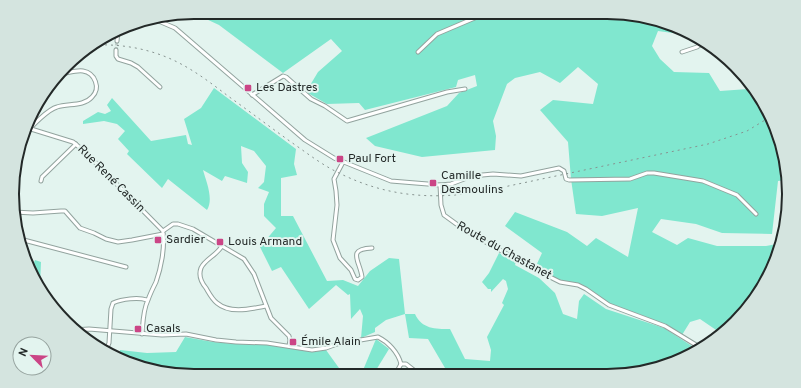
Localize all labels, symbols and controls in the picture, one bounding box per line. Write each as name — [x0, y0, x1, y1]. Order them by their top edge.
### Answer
place label: Les Dastres — [256, 80, 318, 96]
marker: Les Dastres — [243, 83, 253, 93]
street label: Rue René Cassin — [74, 142, 148, 216]
place label: Paul Fort — [348, 151, 396, 167]
marker: Paul Fort — [335, 154, 345, 164]
place label: Camille Desmoulins — [441, 168, 503, 198]
marker: Camille Desmoulins — [428, 178, 438, 188]
street label: Route du Chastanet — [454, 218, 554, 284]
place label: Sardier — [166, 232, 205, 248]
place label: Louis Armand — [228, 234, 302, 250]
marker: Sardier — [153, 235, 163, 245]
marker: Louis Armand — [215, 237, 225, 247]
place label: Casals — [146, 321, 181, 337]
marker: Casals — [133, 324, 143, 334]
place label: Émile Alain — [301, 334, 361, 350]
north arrow — [12, 336, 52, 376]
marker: Émile Alain — [288, 337, 298, 347]
text: N — [16, 346, 32, 359]

